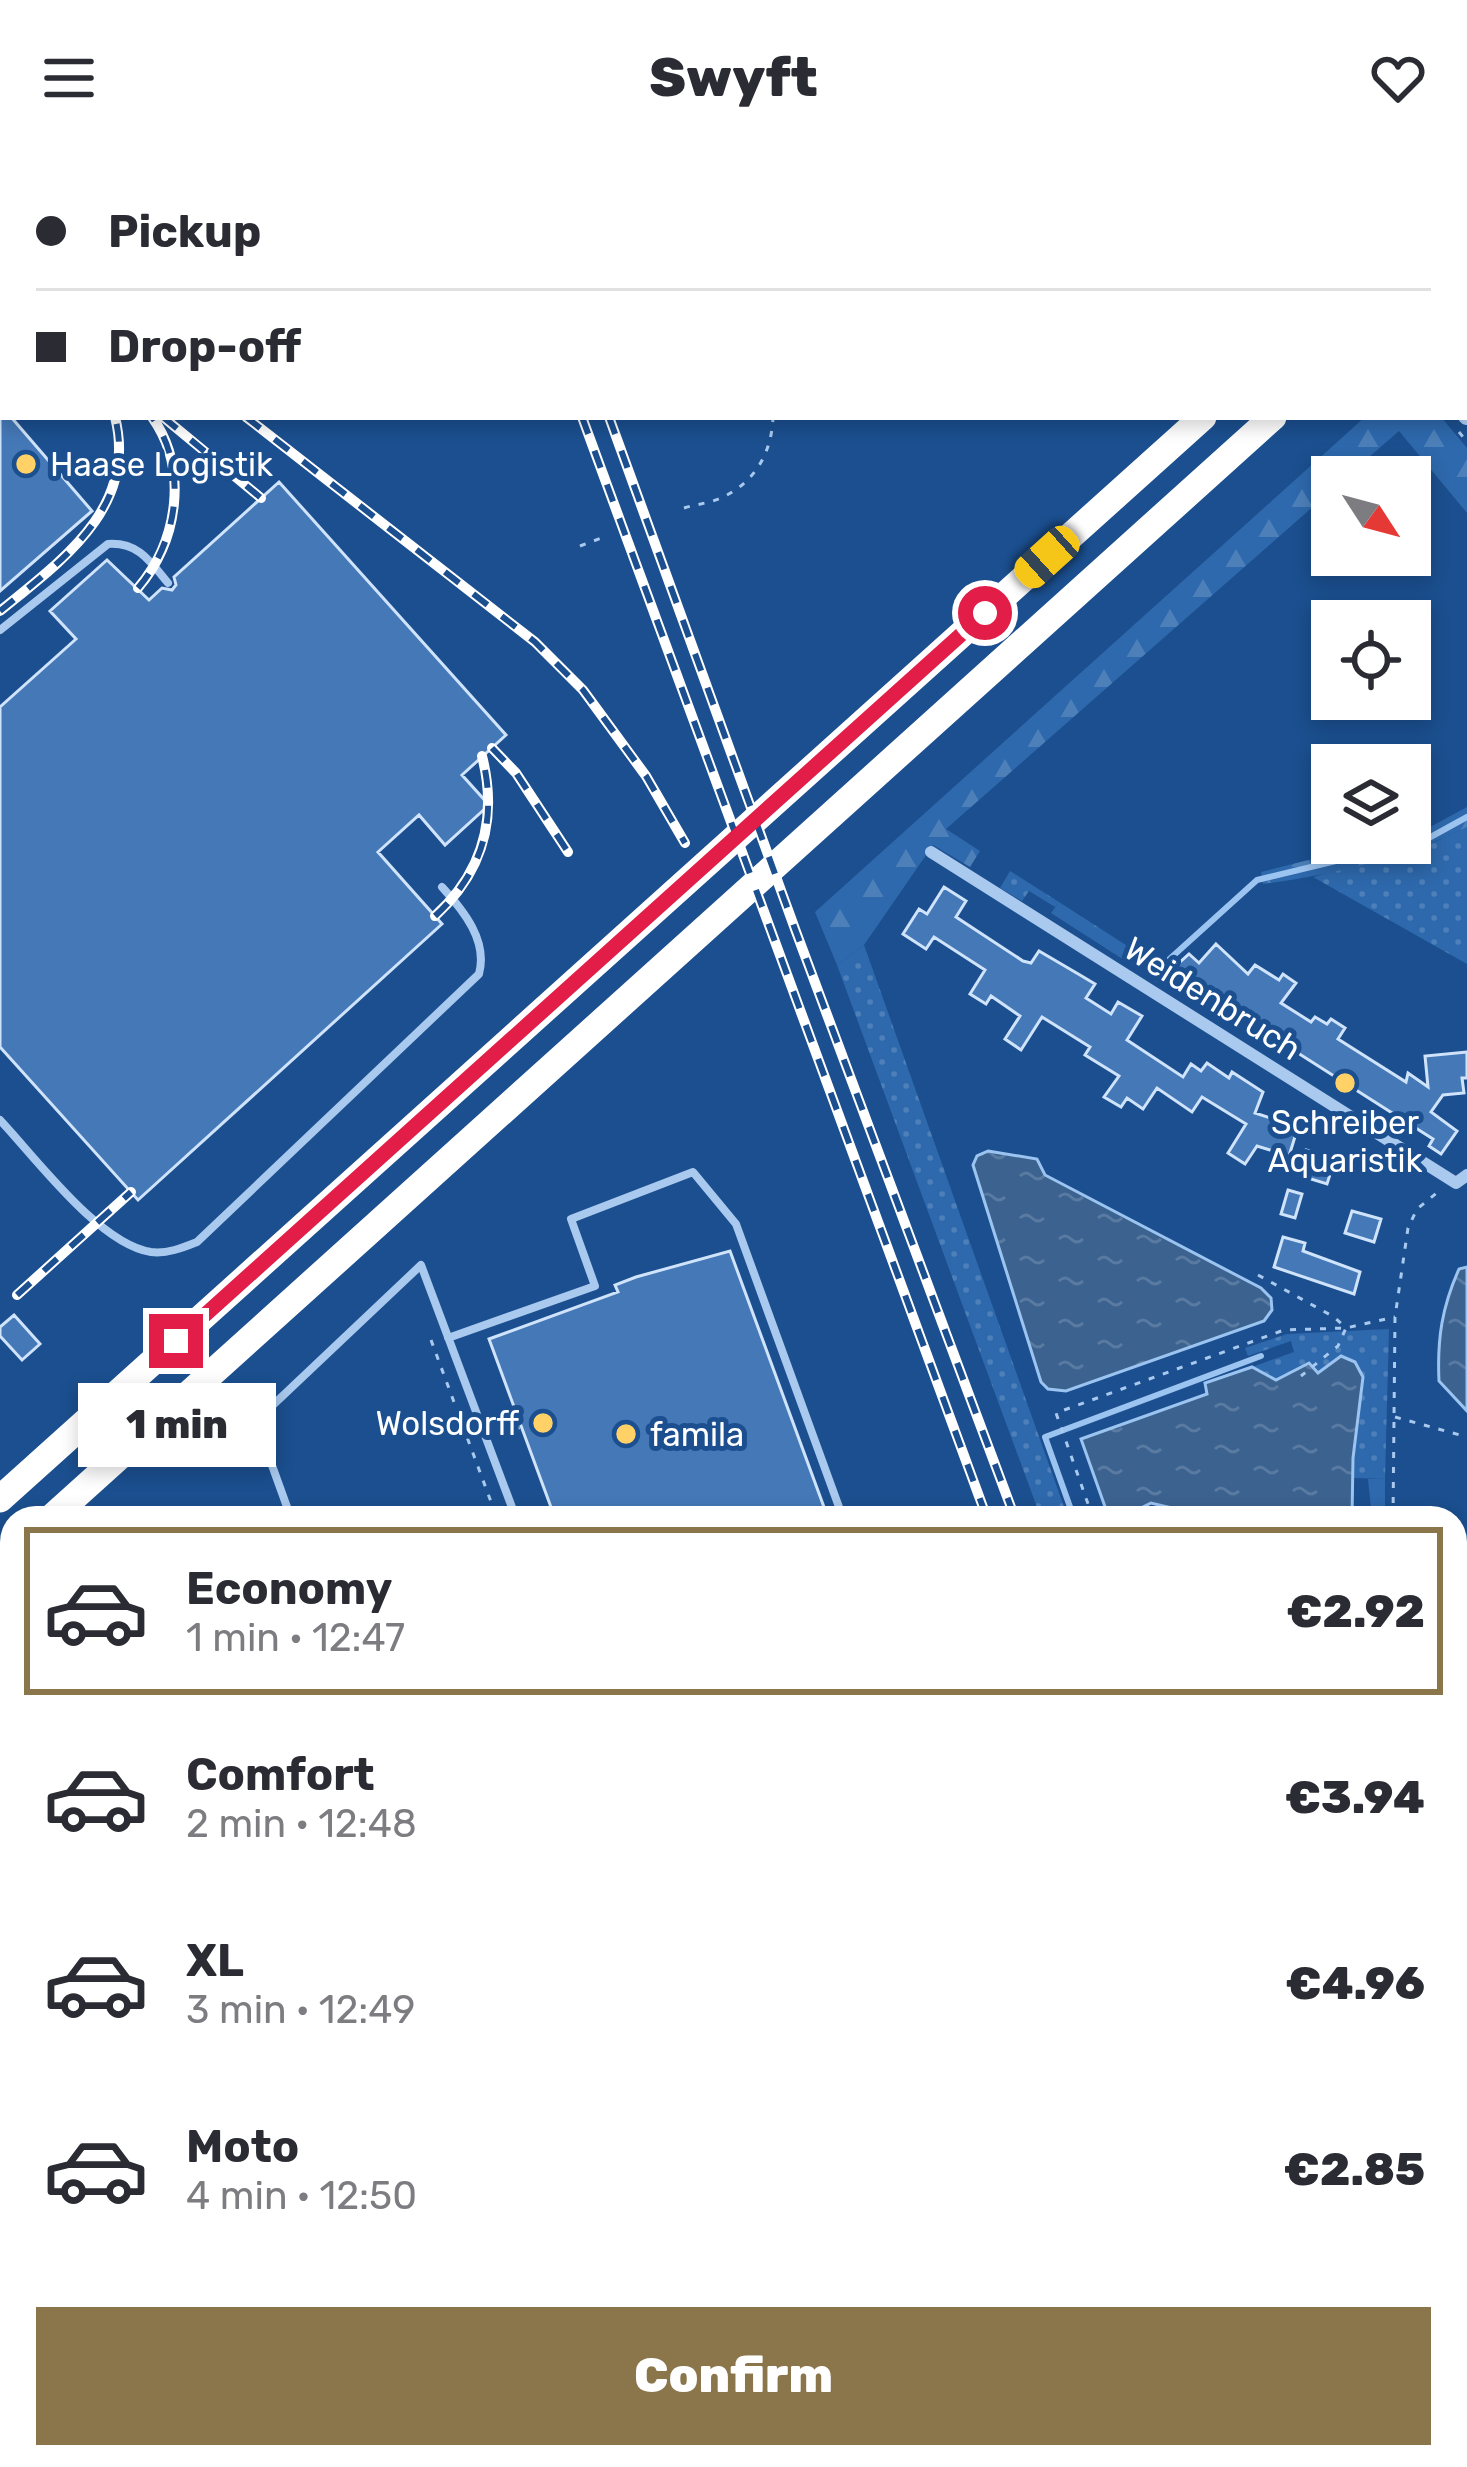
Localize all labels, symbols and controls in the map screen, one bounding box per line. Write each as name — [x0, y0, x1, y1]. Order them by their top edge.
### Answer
icon: menu — [36, 45, 102, 111]
icon: heart — [1365, 45, 1431, 111]
text: Swyft — [649, 46, 818, 110]
text: Pickup — [108, 205, 261, 258]
text: Drop-off — [108, 320, 301, 373]
place label: Haase Logistik — [50, 445, 273, 484]
marker: Haase Logistik — [13, 451, 39, 477]
north arrow — [1311, 456, 1431, 576]
map controls — [1311, 456, 1431, 864]
car — [1008, 520, 1086, 594]
route start — [958, 586, 1012, 640]
button: locate — [1311, 600, 1431, 720]
button: layers — [1311, 744, 1431, 864]
street label: Weidenbruch — [1117, 929, 1308, 1068]
marker: Schreiber Aquaristik — [1332, 1070, 1358, 1096]
place label: Schreiber Aquaristik — [1268, 1103, 1422, 1180]
route end — [149, 1314, 203, 1368]
callout: 1 min — [77, 1383, 275, 1467]
text: 1 min — [126, 1402, 228, 1448]
place label: Wolsdorff — [376, 1404, 519, 1443]
marker: Wolsdorff — [530, 1410, 556, 1436]
place label: famila — [650, 1415, 744, 1454]
marker: famila — [613, 1421, 639, 1447]
icon: car — [42, 1557, 150, 1665]
text: Economy — [186, 1562, 392, 1615]
text: €2.92 — [1286, 1585, 1425, 1638]
text: 1 min · 12:47 — [186, 1615, 405, 1661]
icon: car — [42, 1743, 150, 1851]
text: Comfort — [186, 1748, 375, 1801]
text: €3.94 — [1285, 1771, 1425, 1824]
text: 2 min · 12:48 — [186, 1801, 417, 1847]
icon: car — [42, 1929, 150, 2037]
text: XL — [186, 1934, 244, 1987]
text: €4.96 — [1286, 1957, 1425, 2010]
text: 3 min · 12:49 — [186, 1987, 415, 2033]
icon: car — [42, 2115, 150, 2223]
text: Moto — [186, 2120, 299, 2173]
text: €2.85 — [1284, 2143, 1425, 2196]
text: 4 min · 12:50 — [186, 2173, 417, 2219]
button: Confirm — [36, 2307, 1431, 2445]

